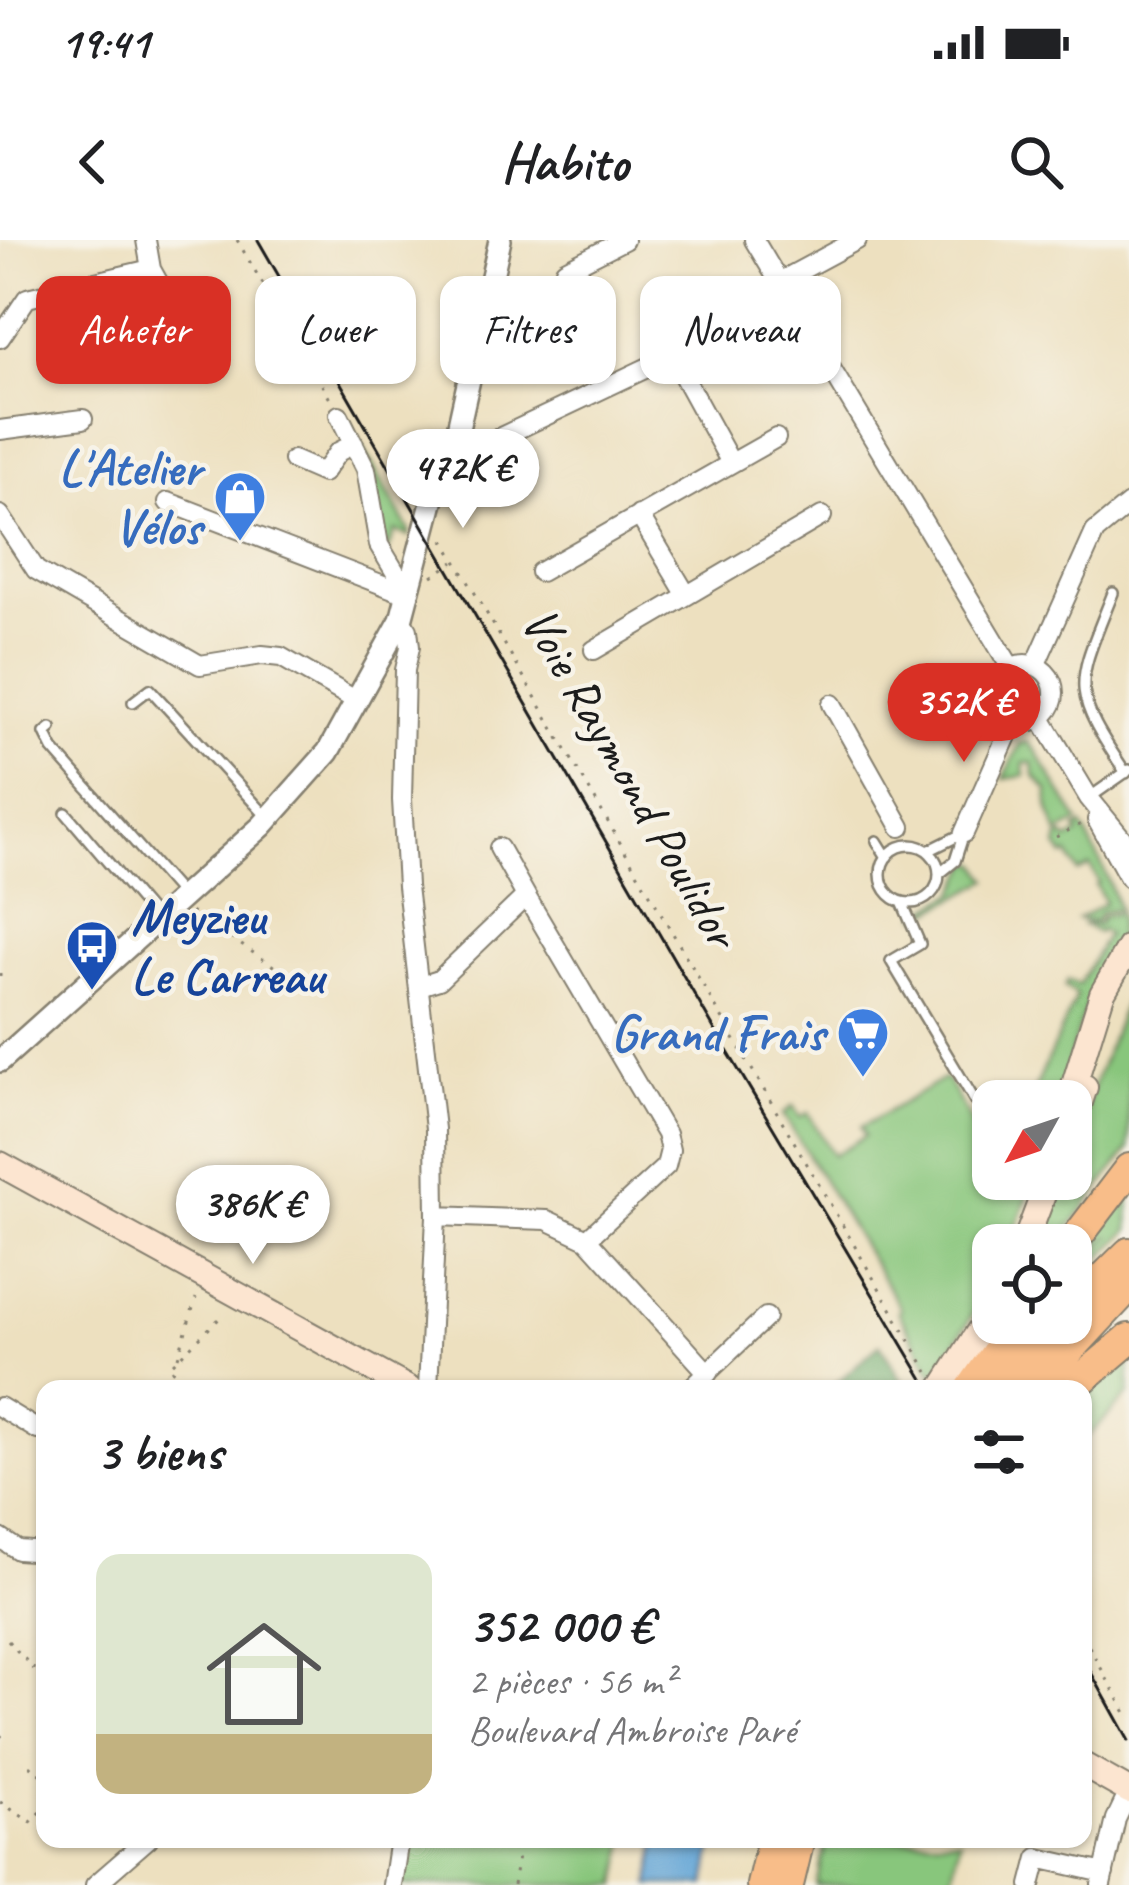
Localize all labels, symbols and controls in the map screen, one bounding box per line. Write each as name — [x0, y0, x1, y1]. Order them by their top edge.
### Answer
text: 19:41 — [60, 14, 149, 71]
text: Habito — [501, 128, 628, 196]
icon: back — [60, 129, 126, 195]
icon: search — [1003, 129, 1069, 195]
chip: Acheter — [36, 276, 231, 384]
chip: Louer — [255, 276, 416, 384]
chip: Filtres — [440, 276, 616, 384]
chip: Nouveau — [640, 276, 841, 384]
pin: 472K € — [365, 429, 561, 531]
place label: L'Atelier Vélos — [59, 436, 207, 559]
text: 472K € — [413, 443, 513, 492]
shop icon: L'Atelier Vélos — [212, 469, 268, 543]
street label: Voie Raymond Poulidor — [508, 596, 757, 962]
pin: 352K € — [866, 663, 1062, 765]
text: 352K € — [915, 677, 1013, 726]
place label: Meyzieu Le Carreau — [131, 885, 328, 1008]
bus stop icon: Meyzieu Le Carreau — [64, 918, 120, 992]
place label: Grand Frais — [611, 1001, 829, 1065]
supermarket icon: Grand Frais — [835, 1005, 891, 1079]
north arrow — [972, 1080, 1092, 1200]
map controls — [972, 1080, 1092, 1344]
pin: 386K € — [155, 1165, 351, 1267]
text: 386K € — [203, 1179, 303, 1228]
button: locate — [972, 1224, 1092, 1344]
icon: filters — [966, 1419, 1032, 1485]
text: 3 biens — [96, 1420, 222, 1484]
text: 352 000 € — [468, 1593, 653, 1657]
icon: home — [192, 1602, 336, 1746]
text: 2 pièces · 56 m² — [468, 1657, 675, 1706]
text: Boulevard Ambroise Paré — [468, 1706, 796, 1755]

